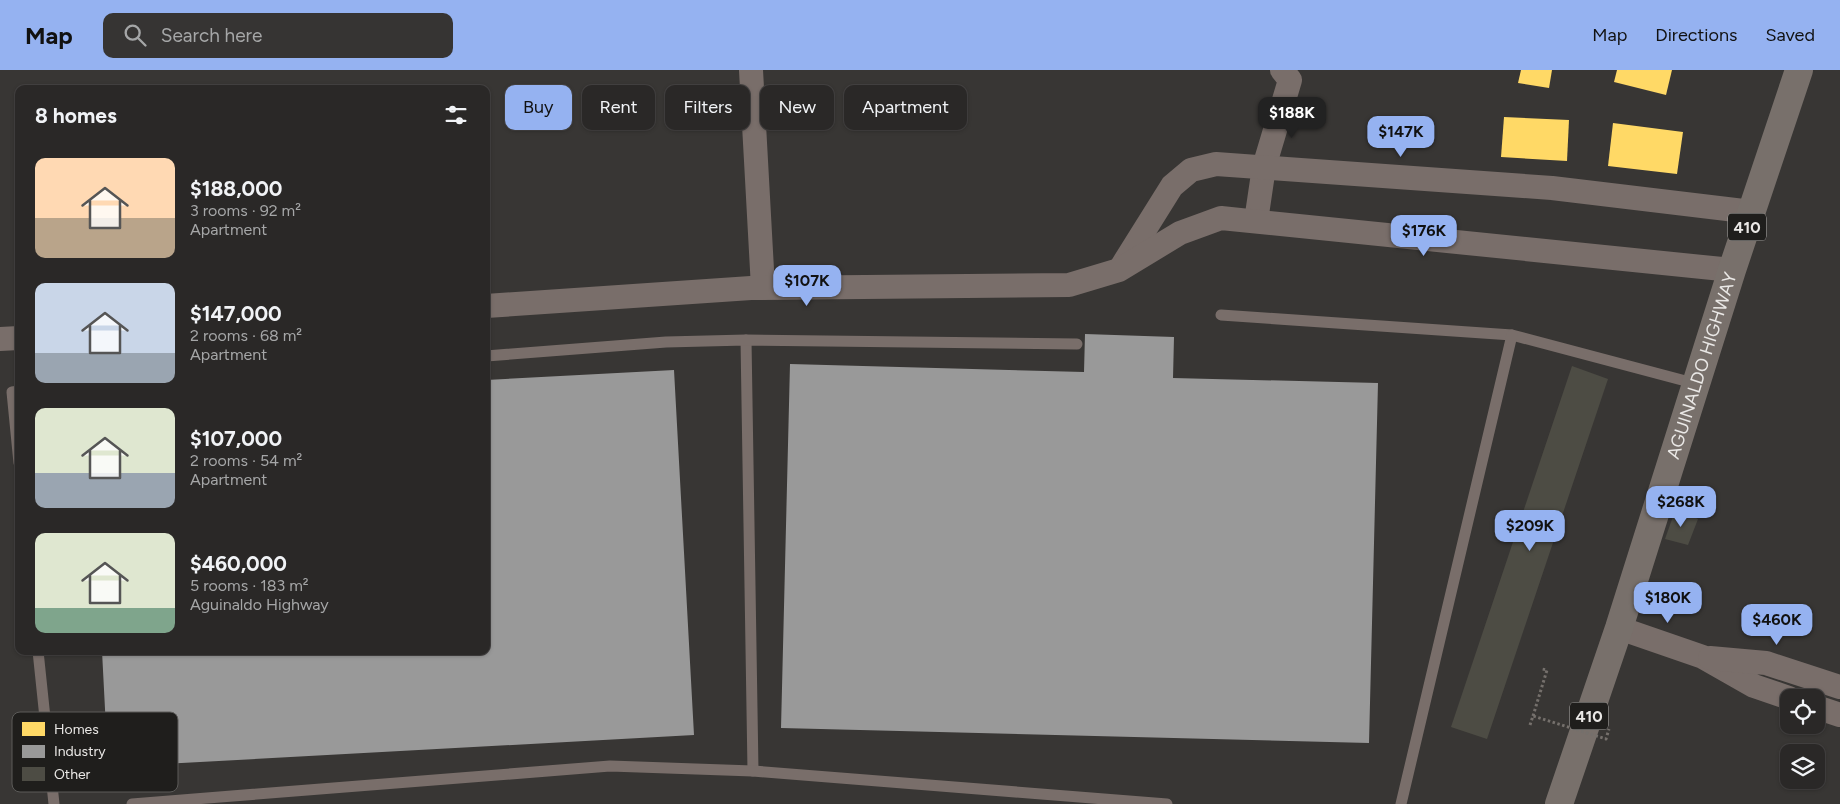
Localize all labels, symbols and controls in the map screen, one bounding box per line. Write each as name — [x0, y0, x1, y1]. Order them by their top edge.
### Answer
search box — [103, 13, 453, 58]
text: Map — [25, 21, 73, 50]
icon: search — [121, 21, 149, 49]
text: Search here — [161, 24, 262, 47]
text: Map — [1592, 24, 1627, 46]
text: Directions — [1655, 24, 1737, 46]
text: Saved — [1765, 24, 1815, 46]
chip: Buy — [505, 85, 572, 130]
chip: Rent — [582, 85, 655, 130]
chip: Filters — [665, 85, 750, 130]
chip: New — [760, 85, 834, 130]
chip: Apartment — [844, 85, 967, 130]
pin: $188K — [1257, 97, 1327, 139]
icon: filters — [442, 101, 470, 129]
text: 8 homes — [35, 103, 117, 128]
text: $188K — [1269, 103, 1315, 122]
pin: $147K — [1366, 116, 1436, 158]
text: $147K — [1378, 122, 1424, 141]
text: $188,000 — [190, 176, 282, 201]
icon: home — [75, 178, 135, 238]
text: 3 rooms · 92 m² — [190, 201, 301, 220]
pin: $176K — [1389, 214, 1459, 257]
road number: 410 — [1728, 214, 1766, 240]
text: Apartment — [190, 220, 267, 239]
text: $176K — [1402, 221, 1446, 240]
pin: $107K — [772, 264, 842, 307]
street label: AGUINALDO HIGHWAY — [1662, 269, 1742, 462]
text: $107K — [784, 271, 830, 290]
text: $147,000 — [190, 301, 282, 326]
icon: home — [75, 303, 135, 363]
text: 2 rooms · 68 m² — [190, 326, 302, 345]
text: Apartment — [190, 345, 267, 364]
text: $107,000 — [190, 426, 282, 451]
icon: home — [75, 428, 135, 488]
text: 2 rooms · 54 m² — [190, 451, 302, 470]
text: Apartment — [190, 470, 267, 489]
pin: $268K — [1646, 486, 1716, 528]
text: $268K — [1657, 492, 1705, 511]
pin: $209K — [1495, 510, 1565, 552]
text: $209K — [1506, 516, 1554, 535]
text: $460,000 — [190, 551, 287, 576]
icon: home — [75, 553, 135, 613]
text: 5 rooms · 183 m² — [190, 576, 309, 595]
pin: $180K — [1633, 582, 1703, 624]
text: $180K — [1645, 588, 1691, 607]
text: Aguinaldo Highway — [190, 595, 329, 614]
pin: $460K — [1742, 604, 1812, 646]
text: $460K — [1752, 610, 1802, 629]
map controls — [1780, 689, 1825, 789]
button: locate — [1780, 689, 1825, 734]
road number: 410 — [1570, 702, 1608, 729]
legend — [12, 712, 178, 792]
text: Homes — [54, 721, 99, 738]
text: Industry — [54, 743, 106, 760]
button: layers — [1780, 744, 1825, 789]
text: Other — [54, 766, 91, 783]

